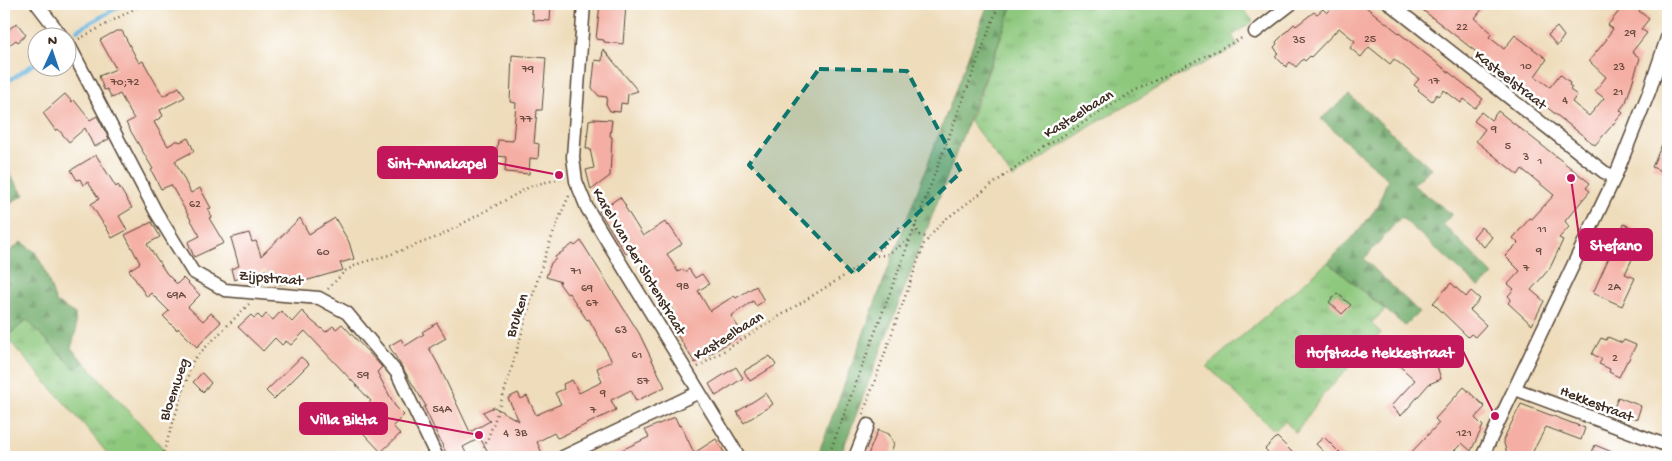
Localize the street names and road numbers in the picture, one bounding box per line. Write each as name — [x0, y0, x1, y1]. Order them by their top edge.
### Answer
street label: Kasteelstraat — [1470, 47, 1551, 116]
street label: Kasteelbaan — [1041, 86, 1117, 143]
street label: Karel Van der Slotenstraat — [587, 185, 690, 340]
street label: Zijpstraat — [238, 267, 306, 291]
street label: Brulken — [502, 291, 533, 341]
street label: Kasteelbaan — [691, 308, 767, 365]
street label: Bloemweg — [155, 356, 194, 424]
street label: Hekkestraat — [1557, 383, 1637, 428]

